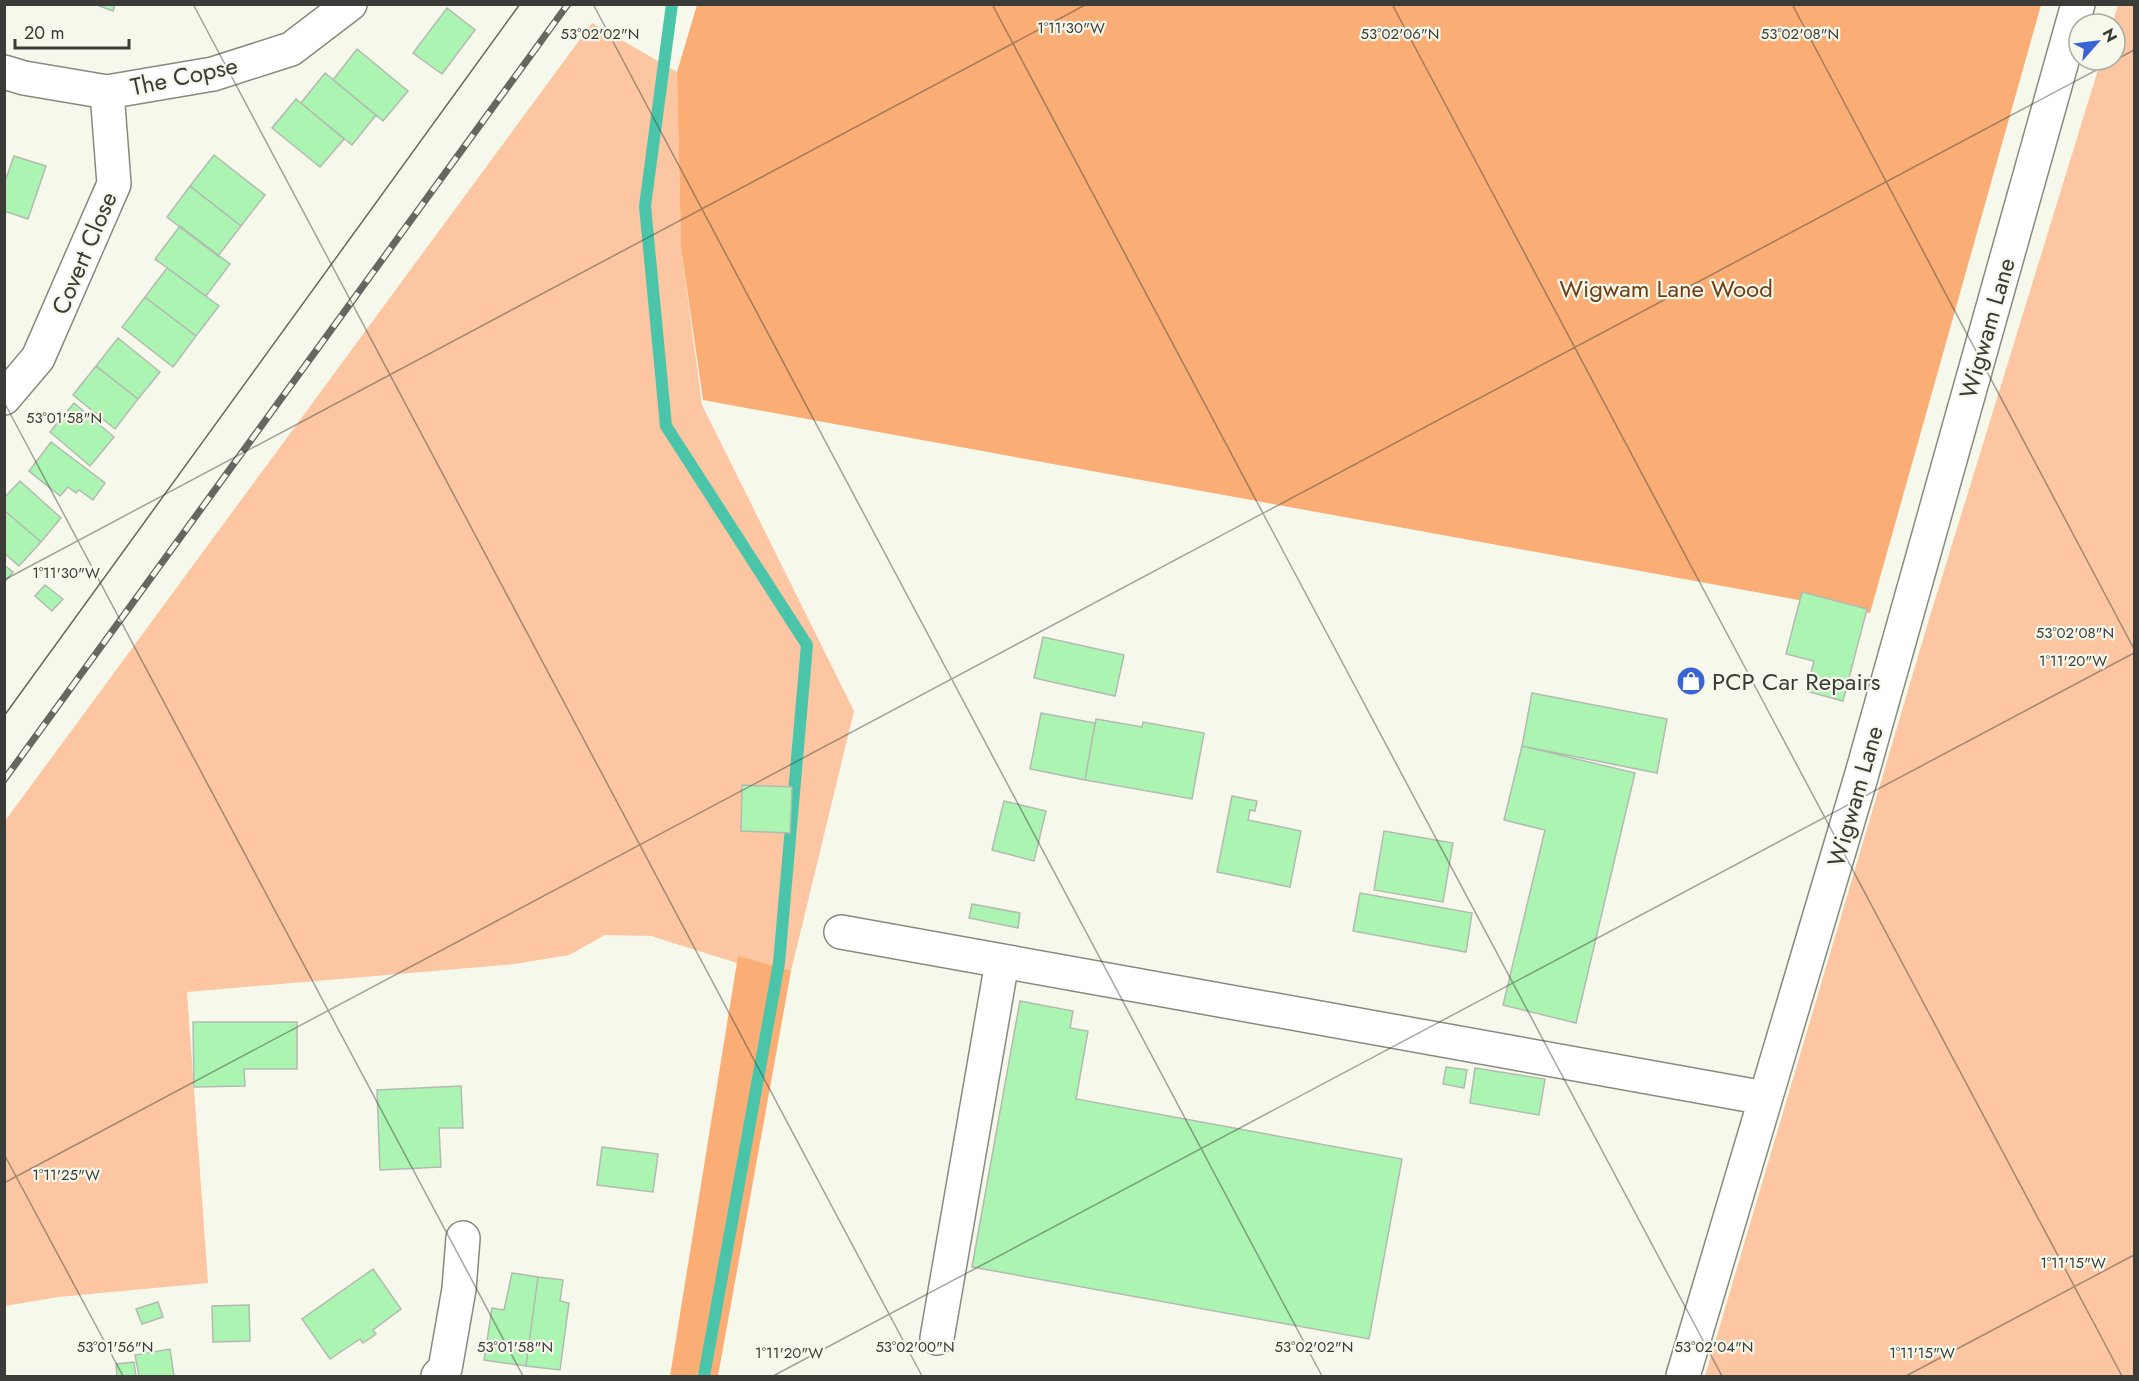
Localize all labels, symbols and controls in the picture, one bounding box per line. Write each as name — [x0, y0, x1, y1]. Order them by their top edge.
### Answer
scale bar — [15, 12, 129, 50]
north arrow — [2067, 12, 2127, 72]
text: 1°11'30"W — [1037, 17, 1105, 39]
text: 20 m — [24, 20, 64, 46]
text: 53°02'02"N — [561, 23, 639, 45]
text: 53°02'06"N — [1361, 23, 1439, 45]
text: 53°02'08"N — [1761, 23, 1839, 45]
text: N — [2097, 24, 2123, 46]
street label: The Copse — [127, 48, 241, 104]
street label: Covert Close — [42, 186, 126, 320]
street label: Wigwam Lane — [1950, 254, 2024, 402]
park label: Wigwam Lane Wood — [1559, 271, 1773, 306]
text: 53°01'58"N — [26, 407, 102, 429]
text: 1°11'30"W — [32, 562, 100, 584]
text: 53°02'08"N — [2036, 622, 2114, 644]
text: 1°11'20"W — [2039, 650, 2107, 672]
place label: PCP Car Repairs — [1712, 664, 1881, 699]
shop icon: PCP Car Repairs — [1675, 665, 1707, 697]
street label: Wigwam Lane — [1818, 722, 1892, 870]
text: 1°11'25"W — [32, 1164, 100, 1186]
text: 1°11'15"W — [2040, 1252, 2106, 1274]
text: 53°01'56"N — [77, 1336, 153, 1358]
text: 53°01'58"N — [477, 1336, 553, 1358]
text: 53°02'00"N — [875, 1336, 955, 1358]
text: 53°02'02"N — [1275, 1336, 1353, 1358]
text: 53°02'04"N — [1675, 1336, 1753, 1358]
text: 1°11'20"W — [755, 1342, 823, 1364]
text: 1°11'15"W — [1889, 1342, 1955, 1364]

